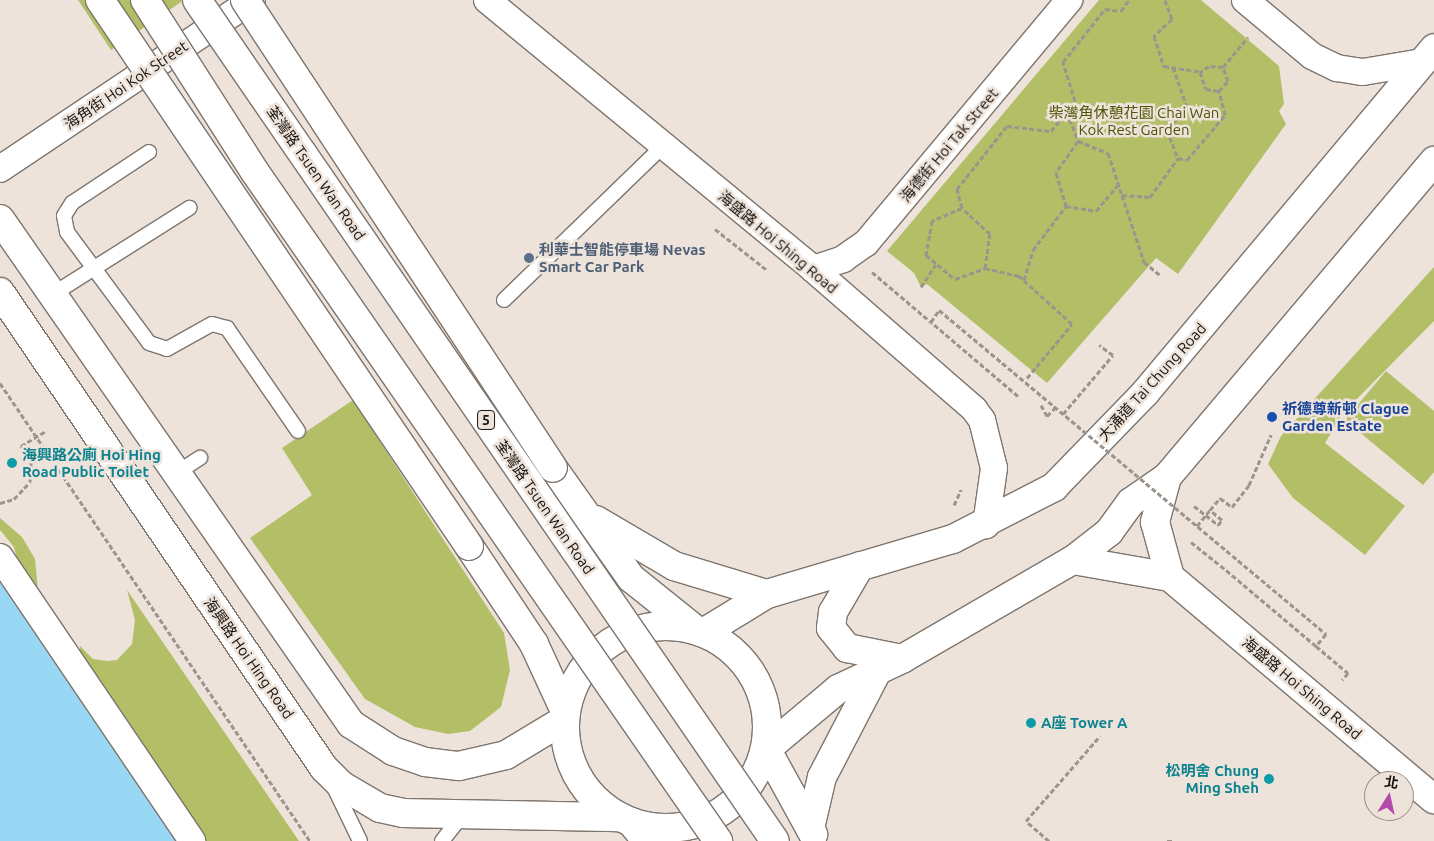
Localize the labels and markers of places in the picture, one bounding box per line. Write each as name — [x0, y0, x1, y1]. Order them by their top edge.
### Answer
place label: 利華士智能停車場 Nevas Smart Car Park — [539, 240, 706, 275]
marker: 利華士智能停車場 Nevas Smart Car Park — [523, 252, 535, 264]
place label: 祈德尊新邨 Clague Garden Estate — [1282, 399, 1409, 434]
marker: 祈德尊新邨 Clague Garden Estate — [1266, 411, 1278, 423]
place label: 海興路公廁 Hoi Hing Road Public Toilet — [22, 445, 161, 480]
marker: 海興路公廁 Hoi Hing Road Public Toilet — [6, 457, 18, 469]
place label: A座 Tower A — [1041, 714, 1127, 732]
marker: A座 Tower A — [1025, 717, 1037, 729]
place label: 松明舍 Chung Ming Sheh — [1166, 761, 1259, 796]
marker: 松明舍 Chung Ming Sheh — [1263, 773, 1275, 785]

